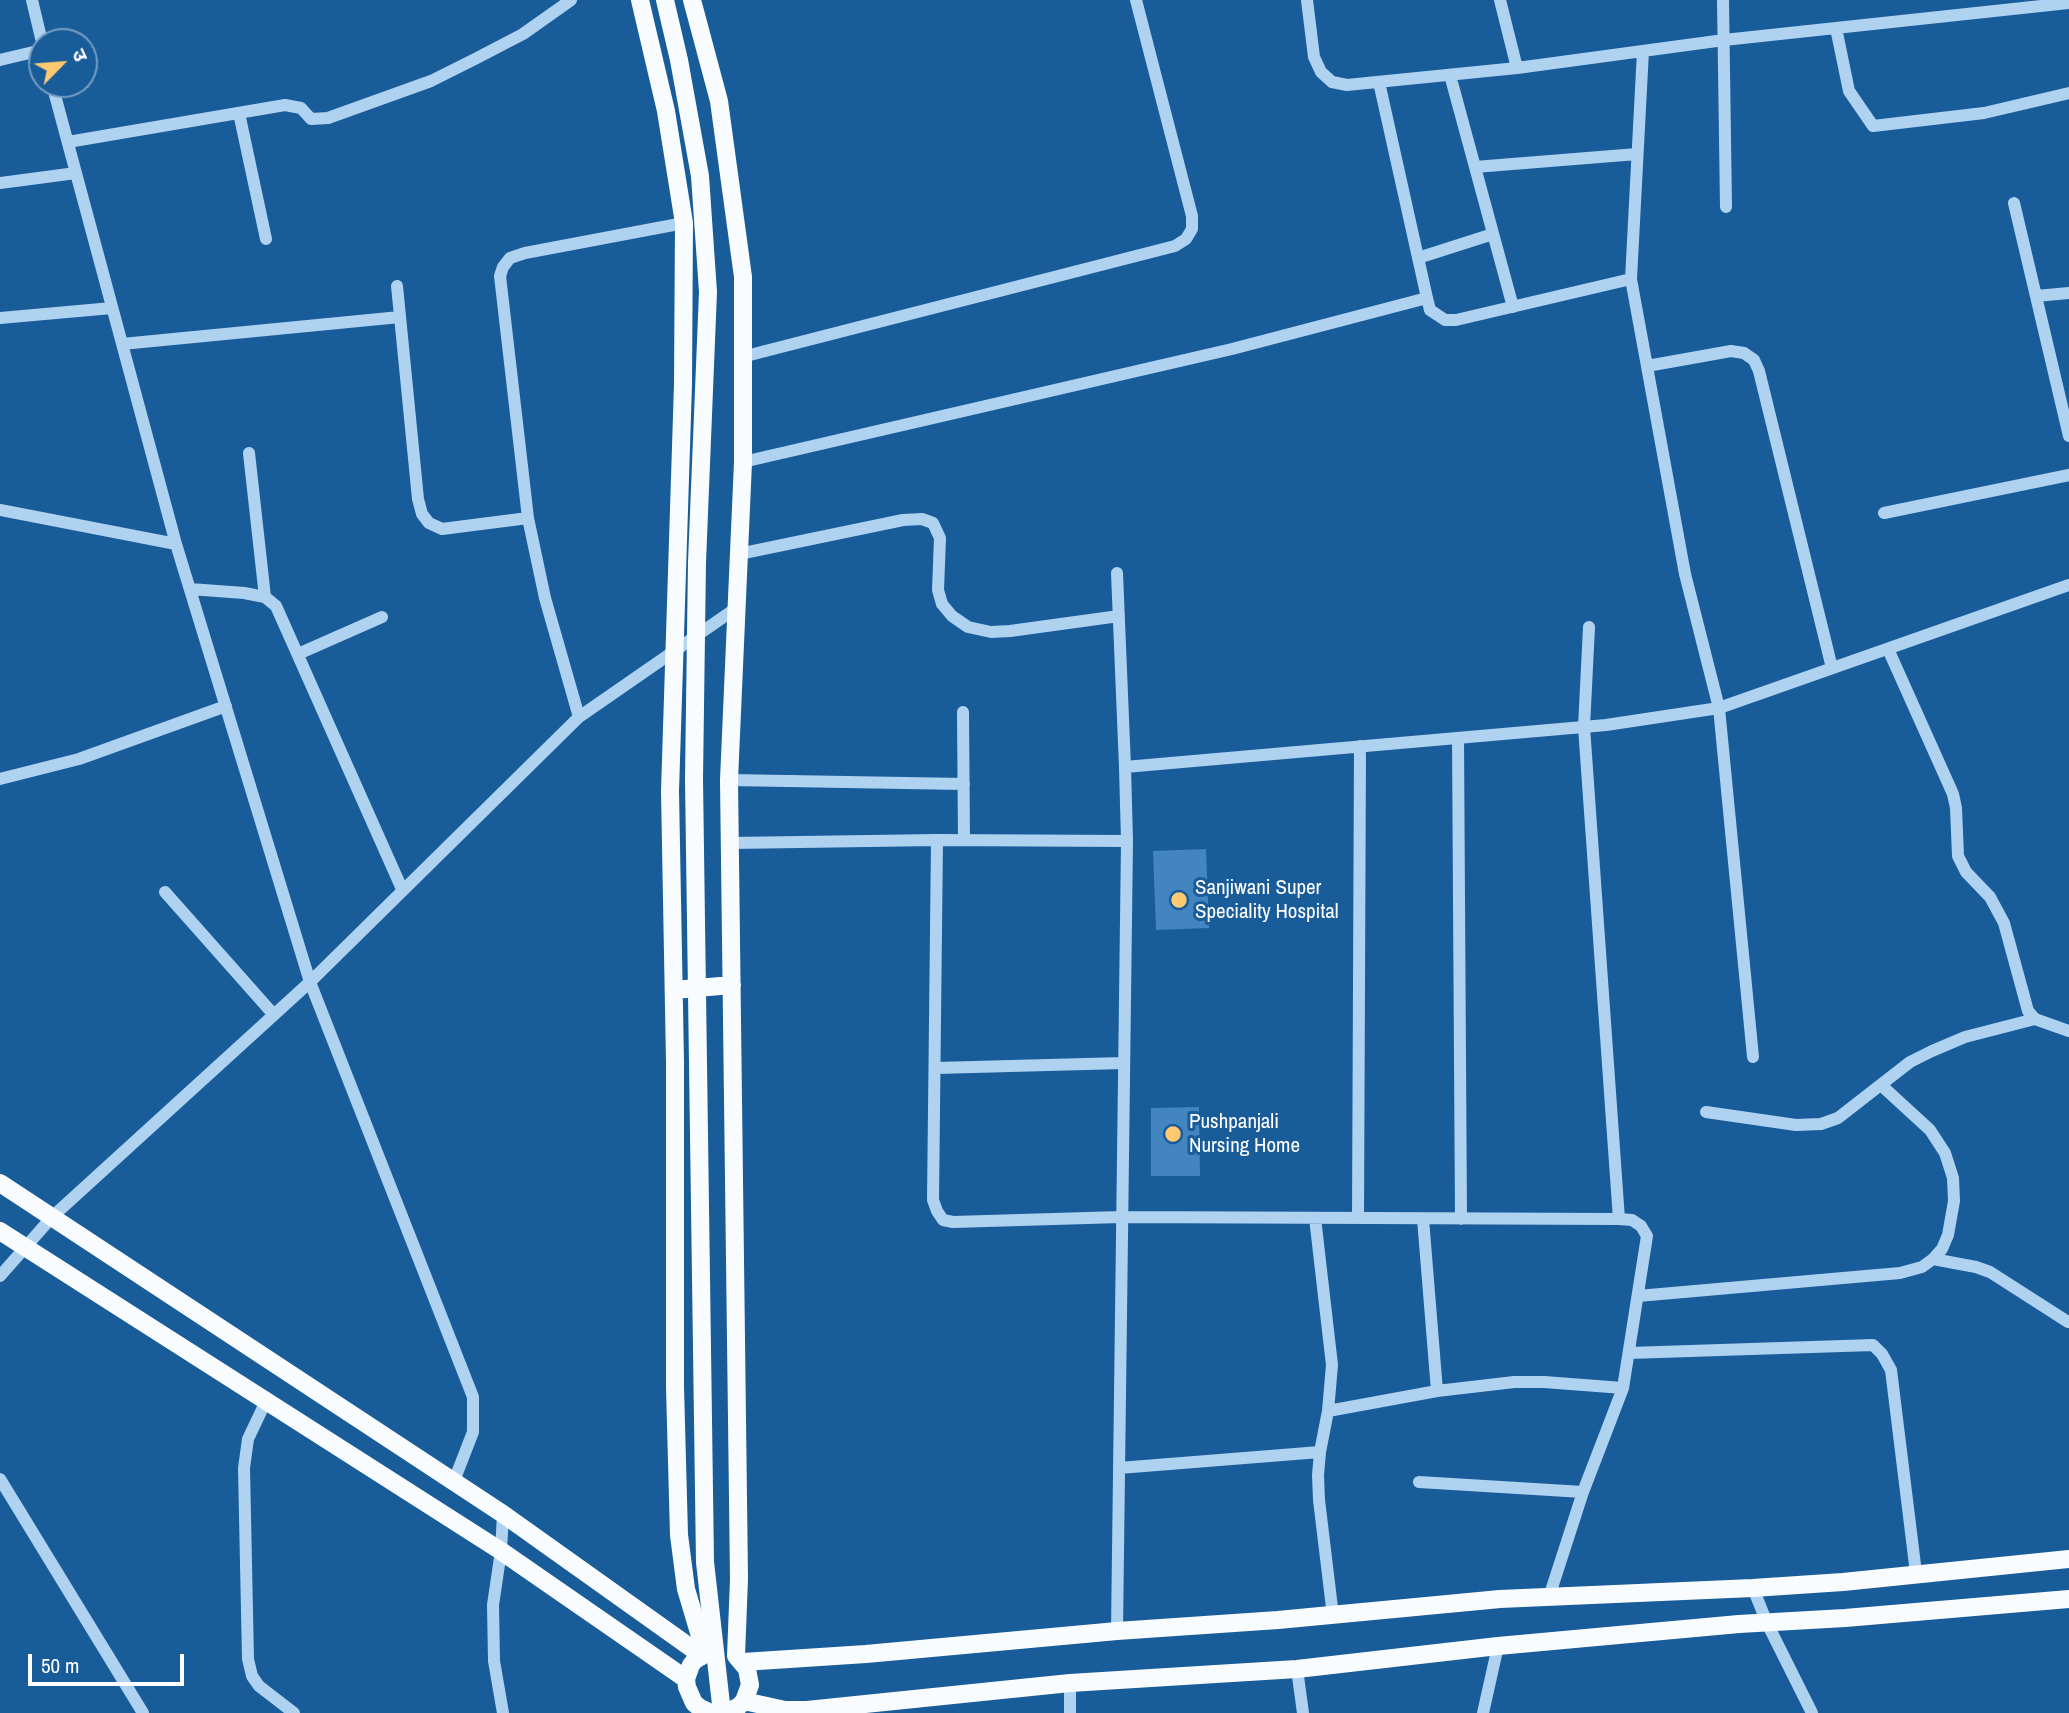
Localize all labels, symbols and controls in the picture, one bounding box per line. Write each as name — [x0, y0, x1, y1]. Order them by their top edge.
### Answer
north arrow — [28, 28, 98, 98]
text: उ — [66, 44, 94, 66]
place label: Sanjiwani Super Speciality Hospital — [1195, 875, 1339, 925]
marker: Sanjiwani Super Speciality Hospital — [1169, 890, 1189, 910]
place label: Pushpanjali Nursing Home — [1189, 1109, 1300, 1159]
marker: Pushpanjali Nursing Home — [1163, 1124, 1183, 1144]
scale bar — [32, 1640, 187, 1684]
text: 50 m — [41, 1651, 79, 1680]

